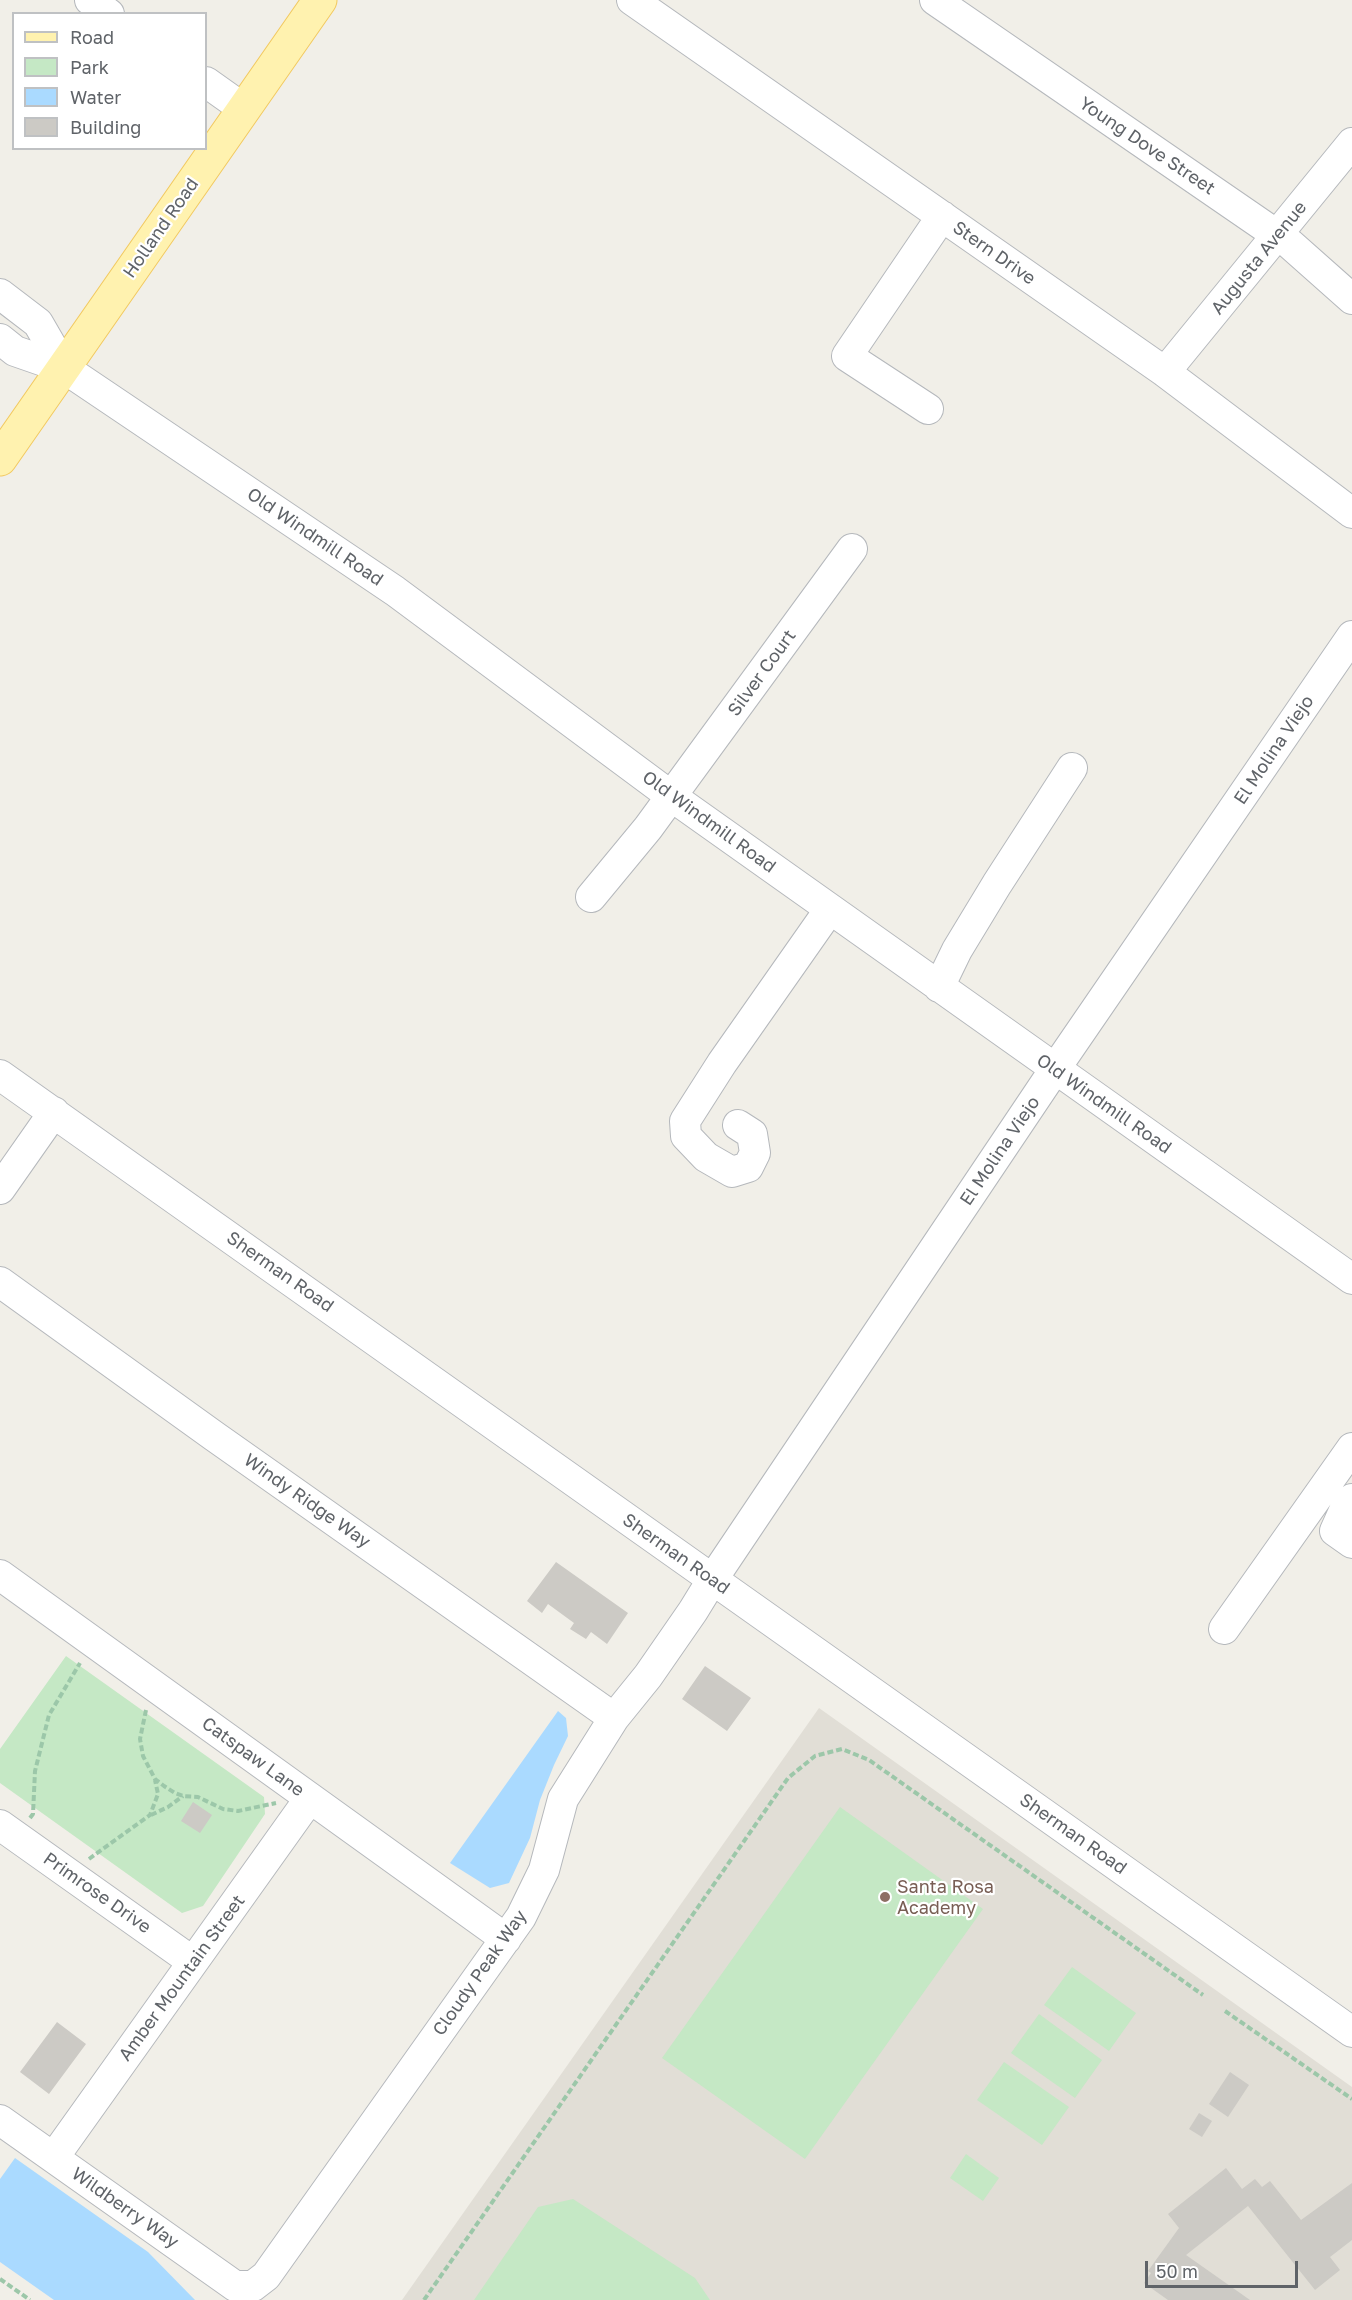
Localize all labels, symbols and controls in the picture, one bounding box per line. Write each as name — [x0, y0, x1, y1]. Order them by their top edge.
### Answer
legend — [12, 12, 207, 150]
text: Road — [70, 26, 114, 48]
text: Park — [70, 56, 109, 78]
text: Water — [70, 86, 121, 108]
street label: Young Dove Street — [1075, 92, 1219, 200]
text: Building — [70, 116, 141, 138]
street label: Holland Road — [119, 174, 203, 282]
street label: Augusta Avenue — [1207, 197, 1311, 319]
street label: Stern Drive — [948, 217, 1040, 289]
street label: Old Windmill Road — [243, 483, 387, 591]
street label: Silver Court — [723, 625, 801, 721]
street label: El Molina Viejo — [1230, 691, 1318, 809]
street label: Old Windmill Road — [638, 766, 780, 878]
street label: Old Windmill Road — [1032, 1049, 1176, 1159]
street label: El Molina Viejo — [956, 1092, 1044, 1210]
street label: Sherman Road — [222, 1227, 338, 1317]
street label: Windy Ridge Way — [240, 1449, 374, 1553]
street label: Sherman Road — [618, 1509, 734, 1599]
street label: Catspaw Lane — [198, 1713, 308, 1801]
street label: Sherman Road — [1015, 1789, 1131, 1879]
street label: Primrose Drive — [39, 1848, 155, 1938]
place label: Santa Rosa Academy — [897, 1876, 994, 1918]
marker: Santa Rosa Academy — [878, 1890, 892, 1904]
street label: Amber Mountain Street — [114, 1891, 250, 2065]
street label: Cloudy Peak Way — [429, 1906, 531, 2040]
street label: Wildberry Way — [67, 2163, 183, 2253]
scale bar — [1148, 2249, 1301, 2287]
text: 50 m — [1156, 2260, 1198, 2282]

